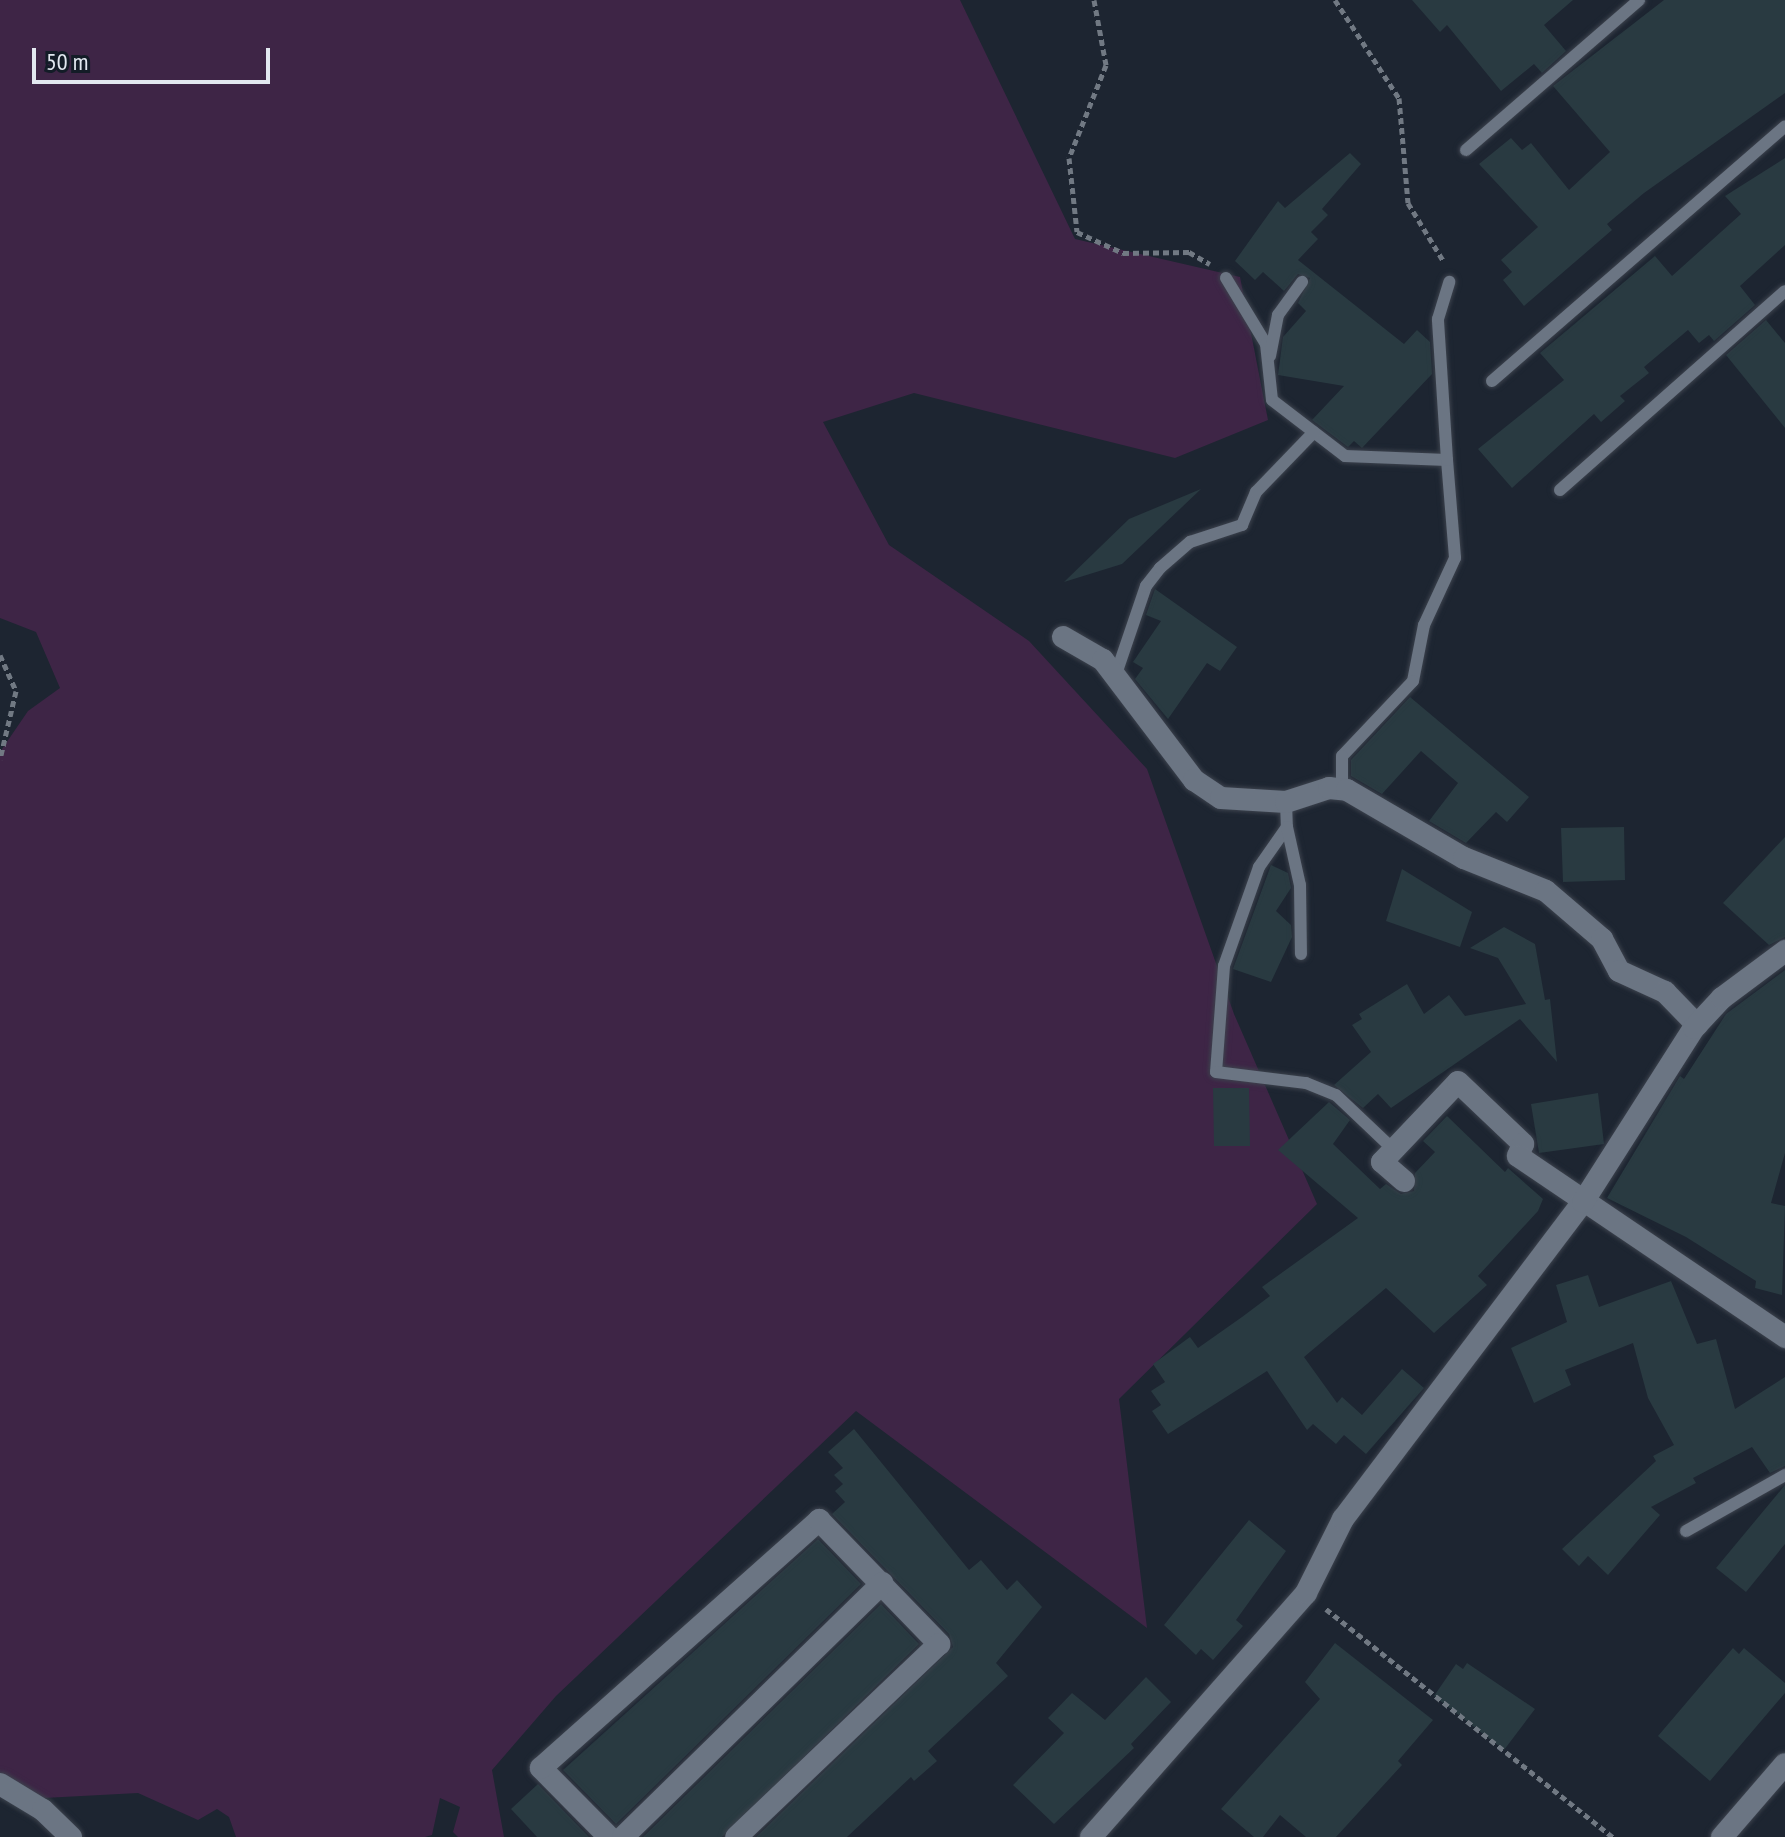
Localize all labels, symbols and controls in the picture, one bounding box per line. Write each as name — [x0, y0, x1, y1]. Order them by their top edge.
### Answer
scale bar — [36, 32, 274, 82]
text: 50 m — [46, 46, 88, 77]

